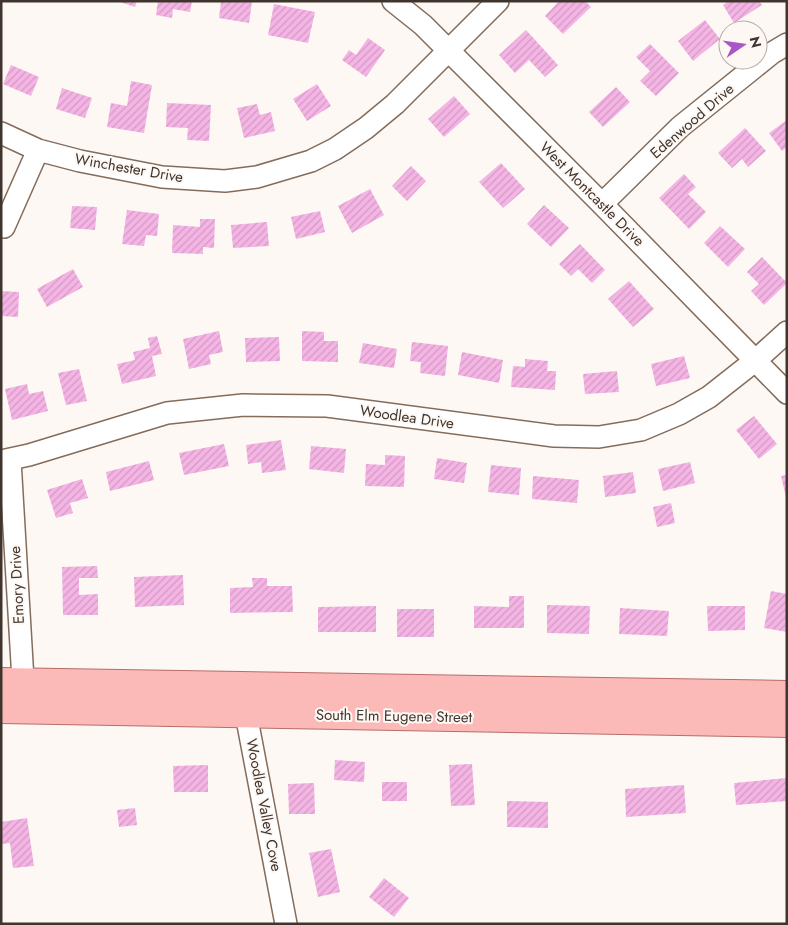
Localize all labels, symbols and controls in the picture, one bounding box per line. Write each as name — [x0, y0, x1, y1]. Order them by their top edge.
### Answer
north arrow — [718, 20, 768, 70]
text: N — [745, 34, 767, 50]
street label: Edenwood Drive — [645, 78, 739, 164]
street label: West Montcastle Drive — [535, 137, 650, 252]
street label: Winchester Drive — [73, 148, 185, 188]
street label: Woodlea Drive — [359, 400, 456, 435]
street label: Emory Drive — [4, 545, 30, 625]
street label: South Elm Eugene Street — [316, 704, 473, 728]
street label: Woodlea Valley Cove — [240, 737, 288, 874]

